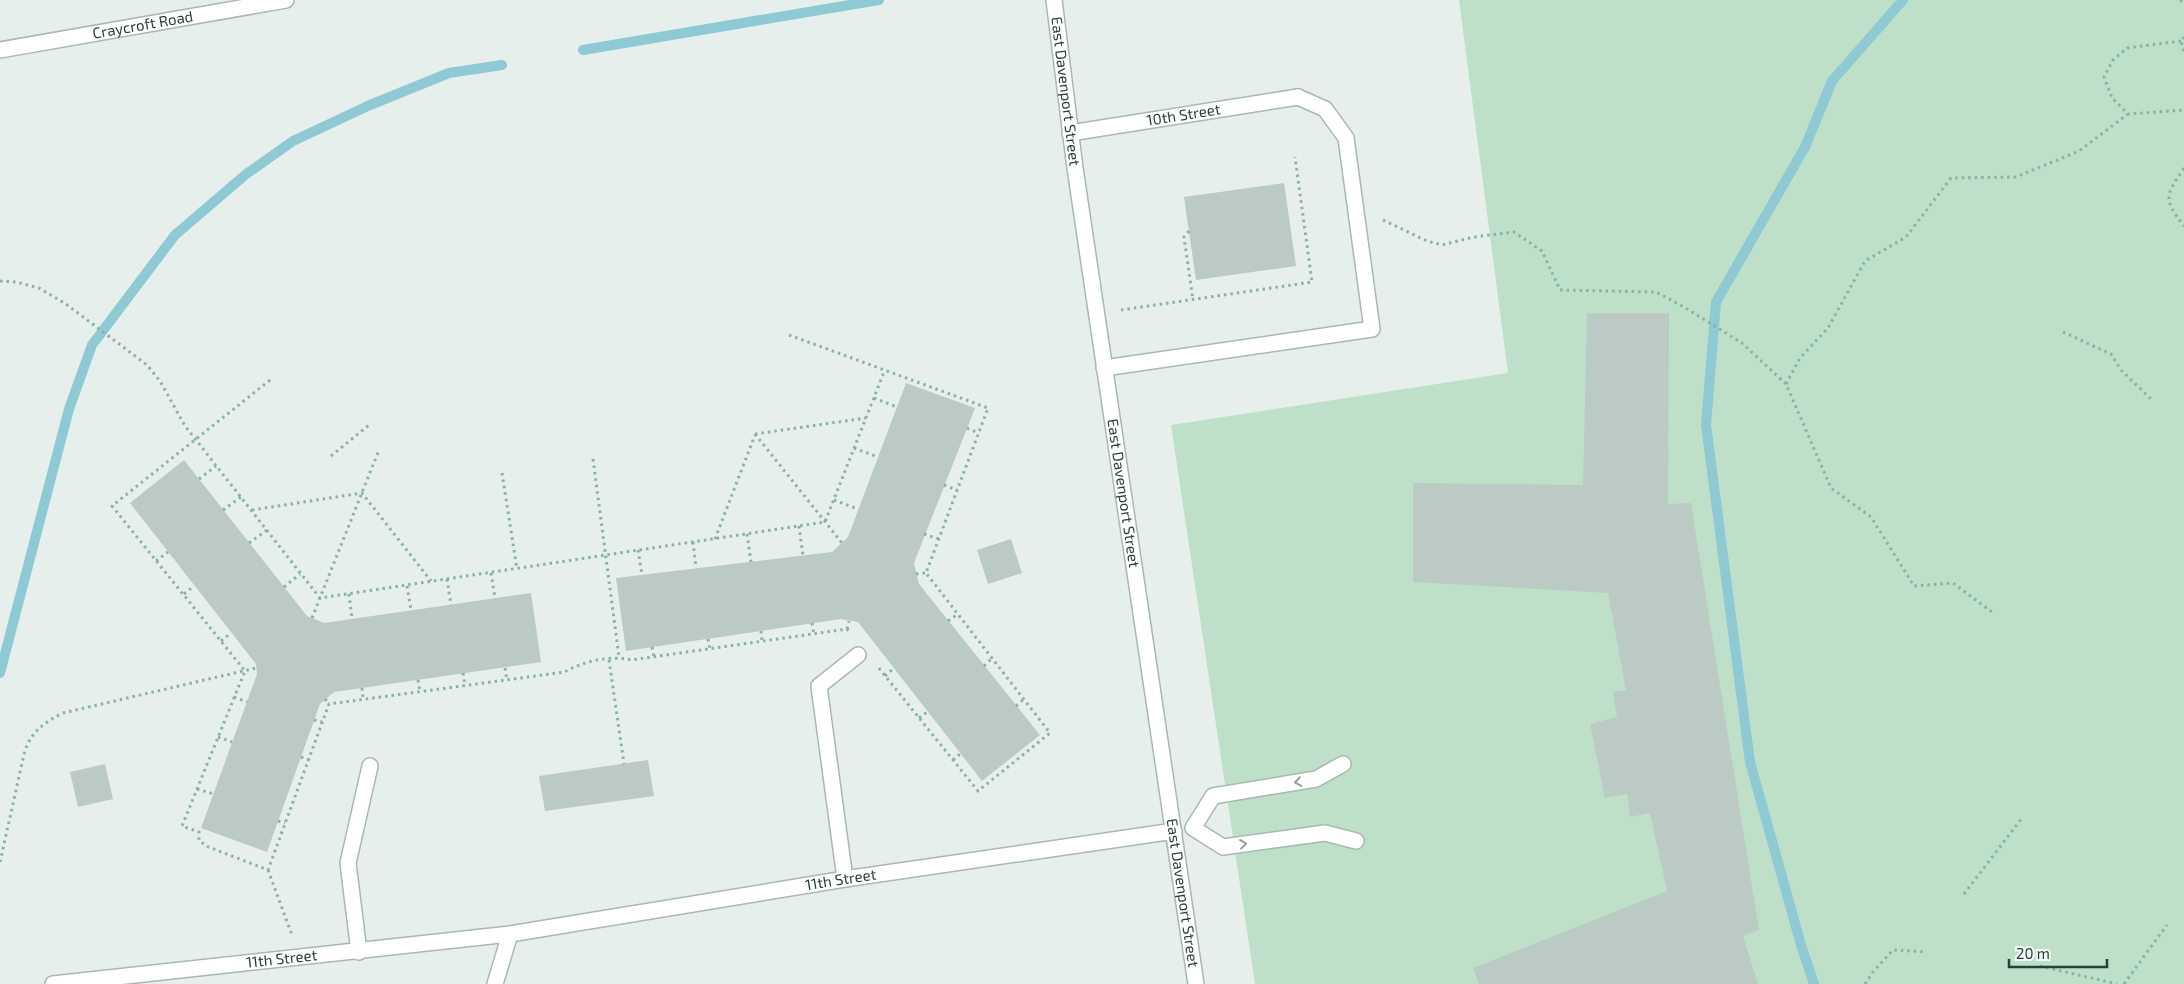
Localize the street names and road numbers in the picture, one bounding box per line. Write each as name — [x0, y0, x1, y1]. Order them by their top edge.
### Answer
street label: Craycroft Road — [91, 6, 194, 42]
street label: East Davenport Street — [1048, 15, 1085, 167]
street label: 10th Street — [1145, 99, 1222, 129]
street label: East Davenport Street — [1104, 417, 1144, 569]
street label: East Davenport Street — [1164, 817, 1203, 969]
street label: 11th Street — [804, 865, 878, 893]
street label: 11th Street — [245, 945, 318, 971]

